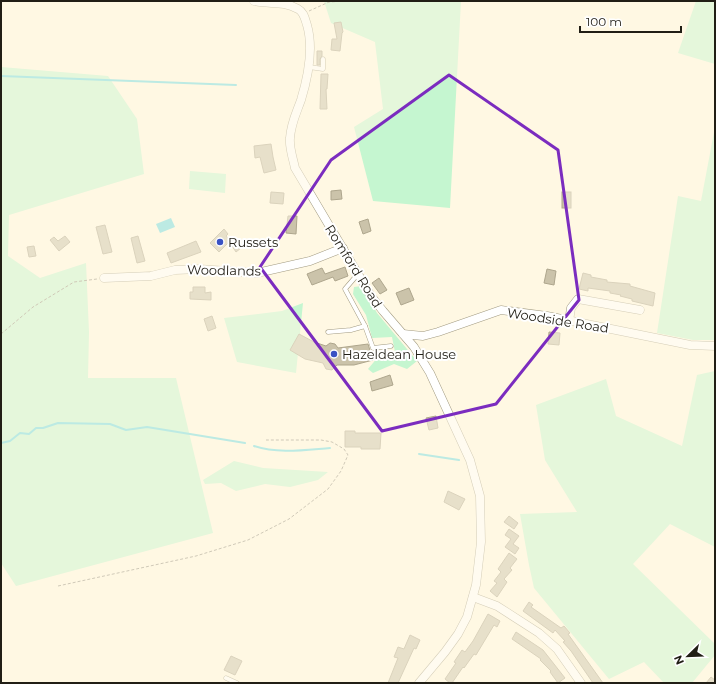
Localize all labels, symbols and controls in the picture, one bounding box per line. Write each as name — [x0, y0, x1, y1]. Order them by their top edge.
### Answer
scale bar — [580, 8, 681, 34]
text: 100 m — [586, 14, 622, 29]
street label: Romford Road — [322, 221, 386, 311]
place label: Russets — [228, 234, 278, 250]
marker: Russets — [215, 237, 225, 247]
street label: Woodlands — [187, 261, 261, 279]
street label: Woodside Road — [506, 304, 610, 336]
place label: Hazeldean House — [342, 346, 456, 362]
marker: Hazeldean House — [329, 349, 339, 359]
north arrow — [668, 636, 708, 676]
text: N — [671, 653, 687, 667]

